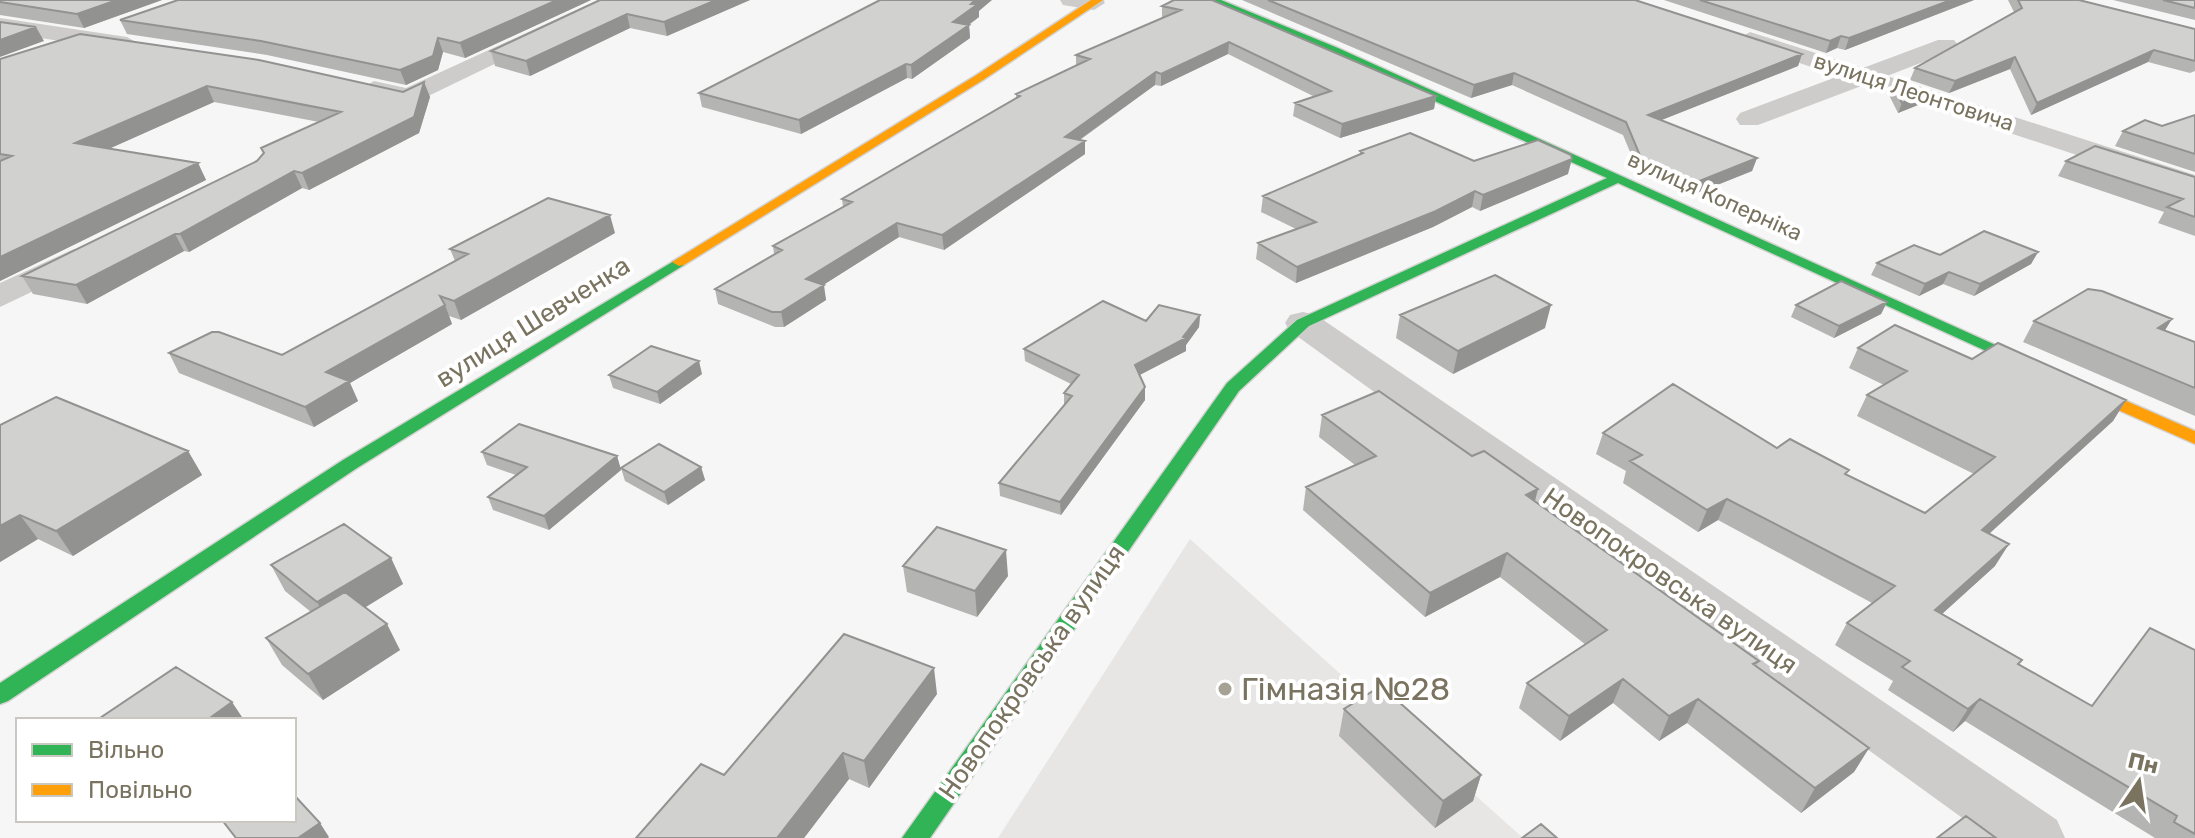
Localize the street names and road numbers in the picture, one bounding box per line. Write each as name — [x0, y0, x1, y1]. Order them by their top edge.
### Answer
street label: вулиця Леонтовича — [1811, 47, 2017, 137]
street label: вулиця Коперніка — [1624, 145, 1806, 247]
street label: вулиця Шевченка — [430, 250, 636, 394]
street label: Новопокровська вулиця — [1537, 481, 1803, 681]
street label: Новопокровська вулиця — [932, 539, 1132, 805]

